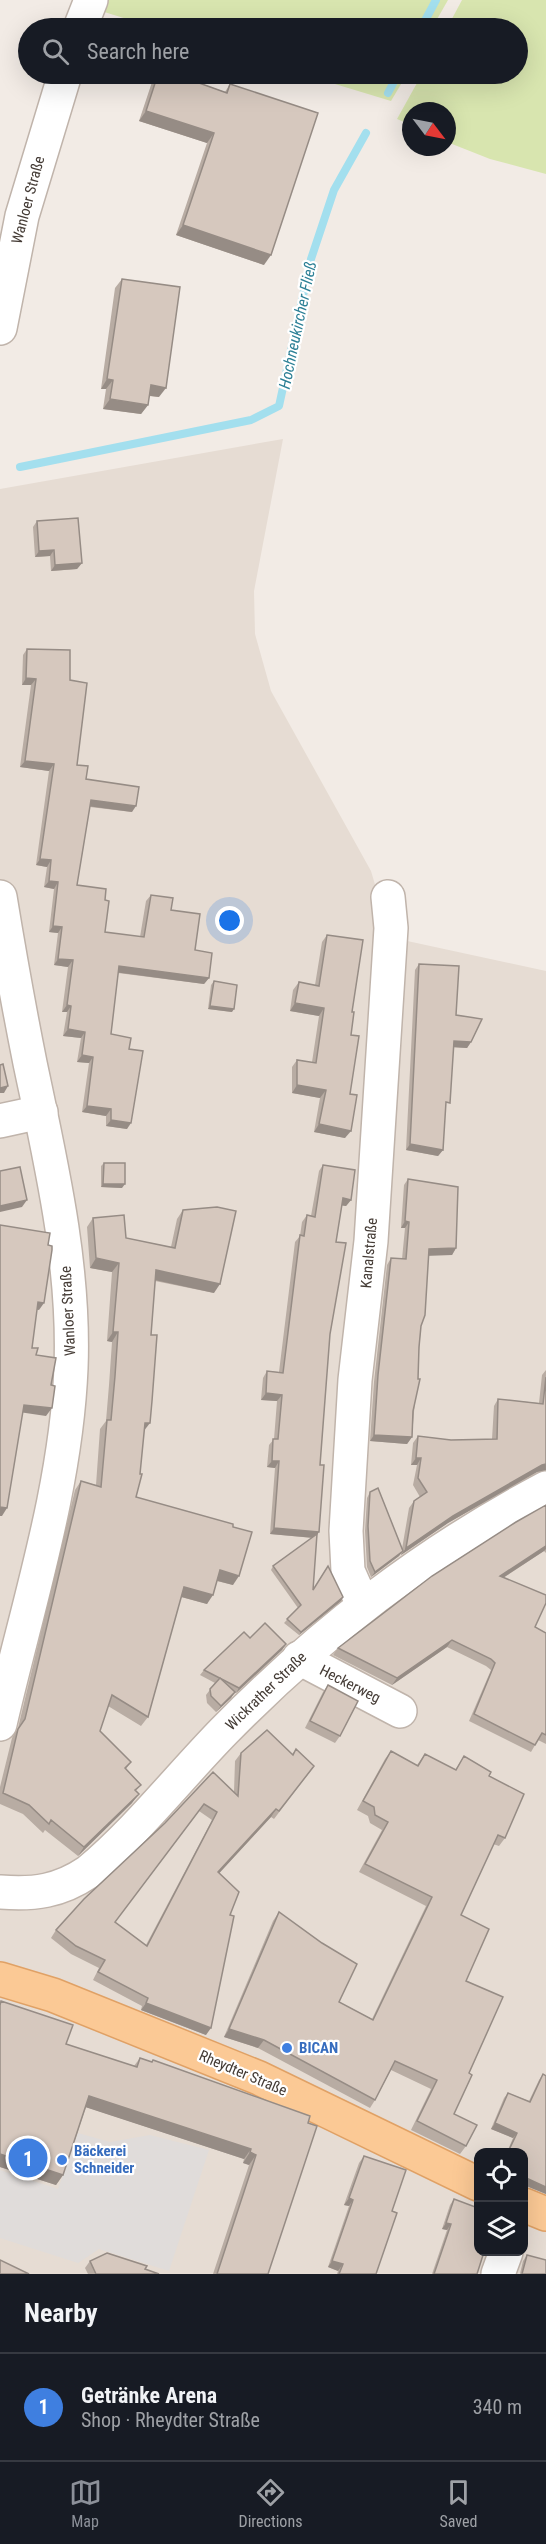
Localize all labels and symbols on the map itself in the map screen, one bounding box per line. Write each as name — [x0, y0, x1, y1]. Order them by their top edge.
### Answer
north arrow — [402, 102, 456, 156]
street label: Wanloer Straße — [8, 154, 48, 246]
water label: Hochneukircher Fließ — [275, 260, 320, 391]
your location — [215, 906, 244, 935]
street label: Kanalstraße — [357, 1217, 381, 1289]
street label: Wanloer Straße — [57, 1265, 79, 1357]
street label: Wickrather Straße — [222, 1648, 310, 1734]
street label: Heckerweg — [317, 1661, 383, 1707]
place label: BICAN — [299, 2039, 338, 2057]
marker: BICAN — [280, 2041, 294, 2055]
street label: Rheydter Straße — [196, 2046, 290, 2100]
pin: 1 — [9, 2136, 48, 2180]
place label: Bäckerei Schneider — [74, 2142, 134, 2177]
marker: Bäckerei Schneider — [55, 2153, 69, 2167]

